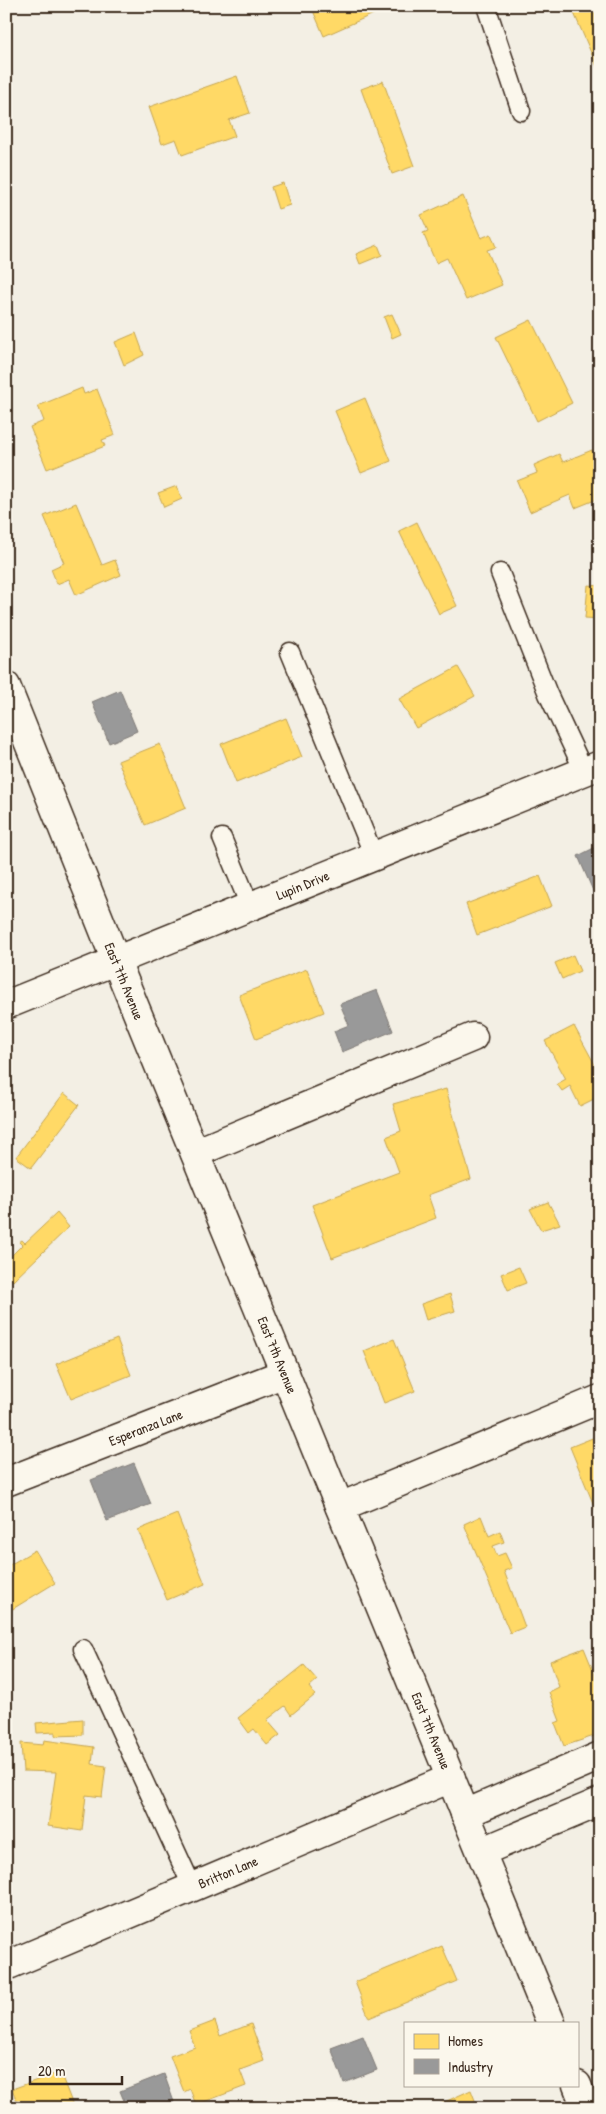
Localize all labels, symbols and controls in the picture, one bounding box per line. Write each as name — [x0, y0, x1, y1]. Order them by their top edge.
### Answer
street label: Lupin Drive — [273, 865, 332, 904]
street label: East 7th Avenue — [101, 940, 149, 1023]
street label: East 7th Avenue — [254, 1313, 302, 1397]
street label: Esperanza Lane — [106, 1404, 186, 1450]
street label: East 7th Avenue — [407, 1689, 456, 1772]
street label: Britton Lane — [195, 1851, 261, 1893]
legend — [404, 2022, 578, 2086]
text: Homes — [448, 2030, 483, 2051]
scale bar — [30, 2054, 122, 2086]
text: Industry — [448, 2056, 493, 2077]
text: 20 m — [38, 2060, 65, 2081]

